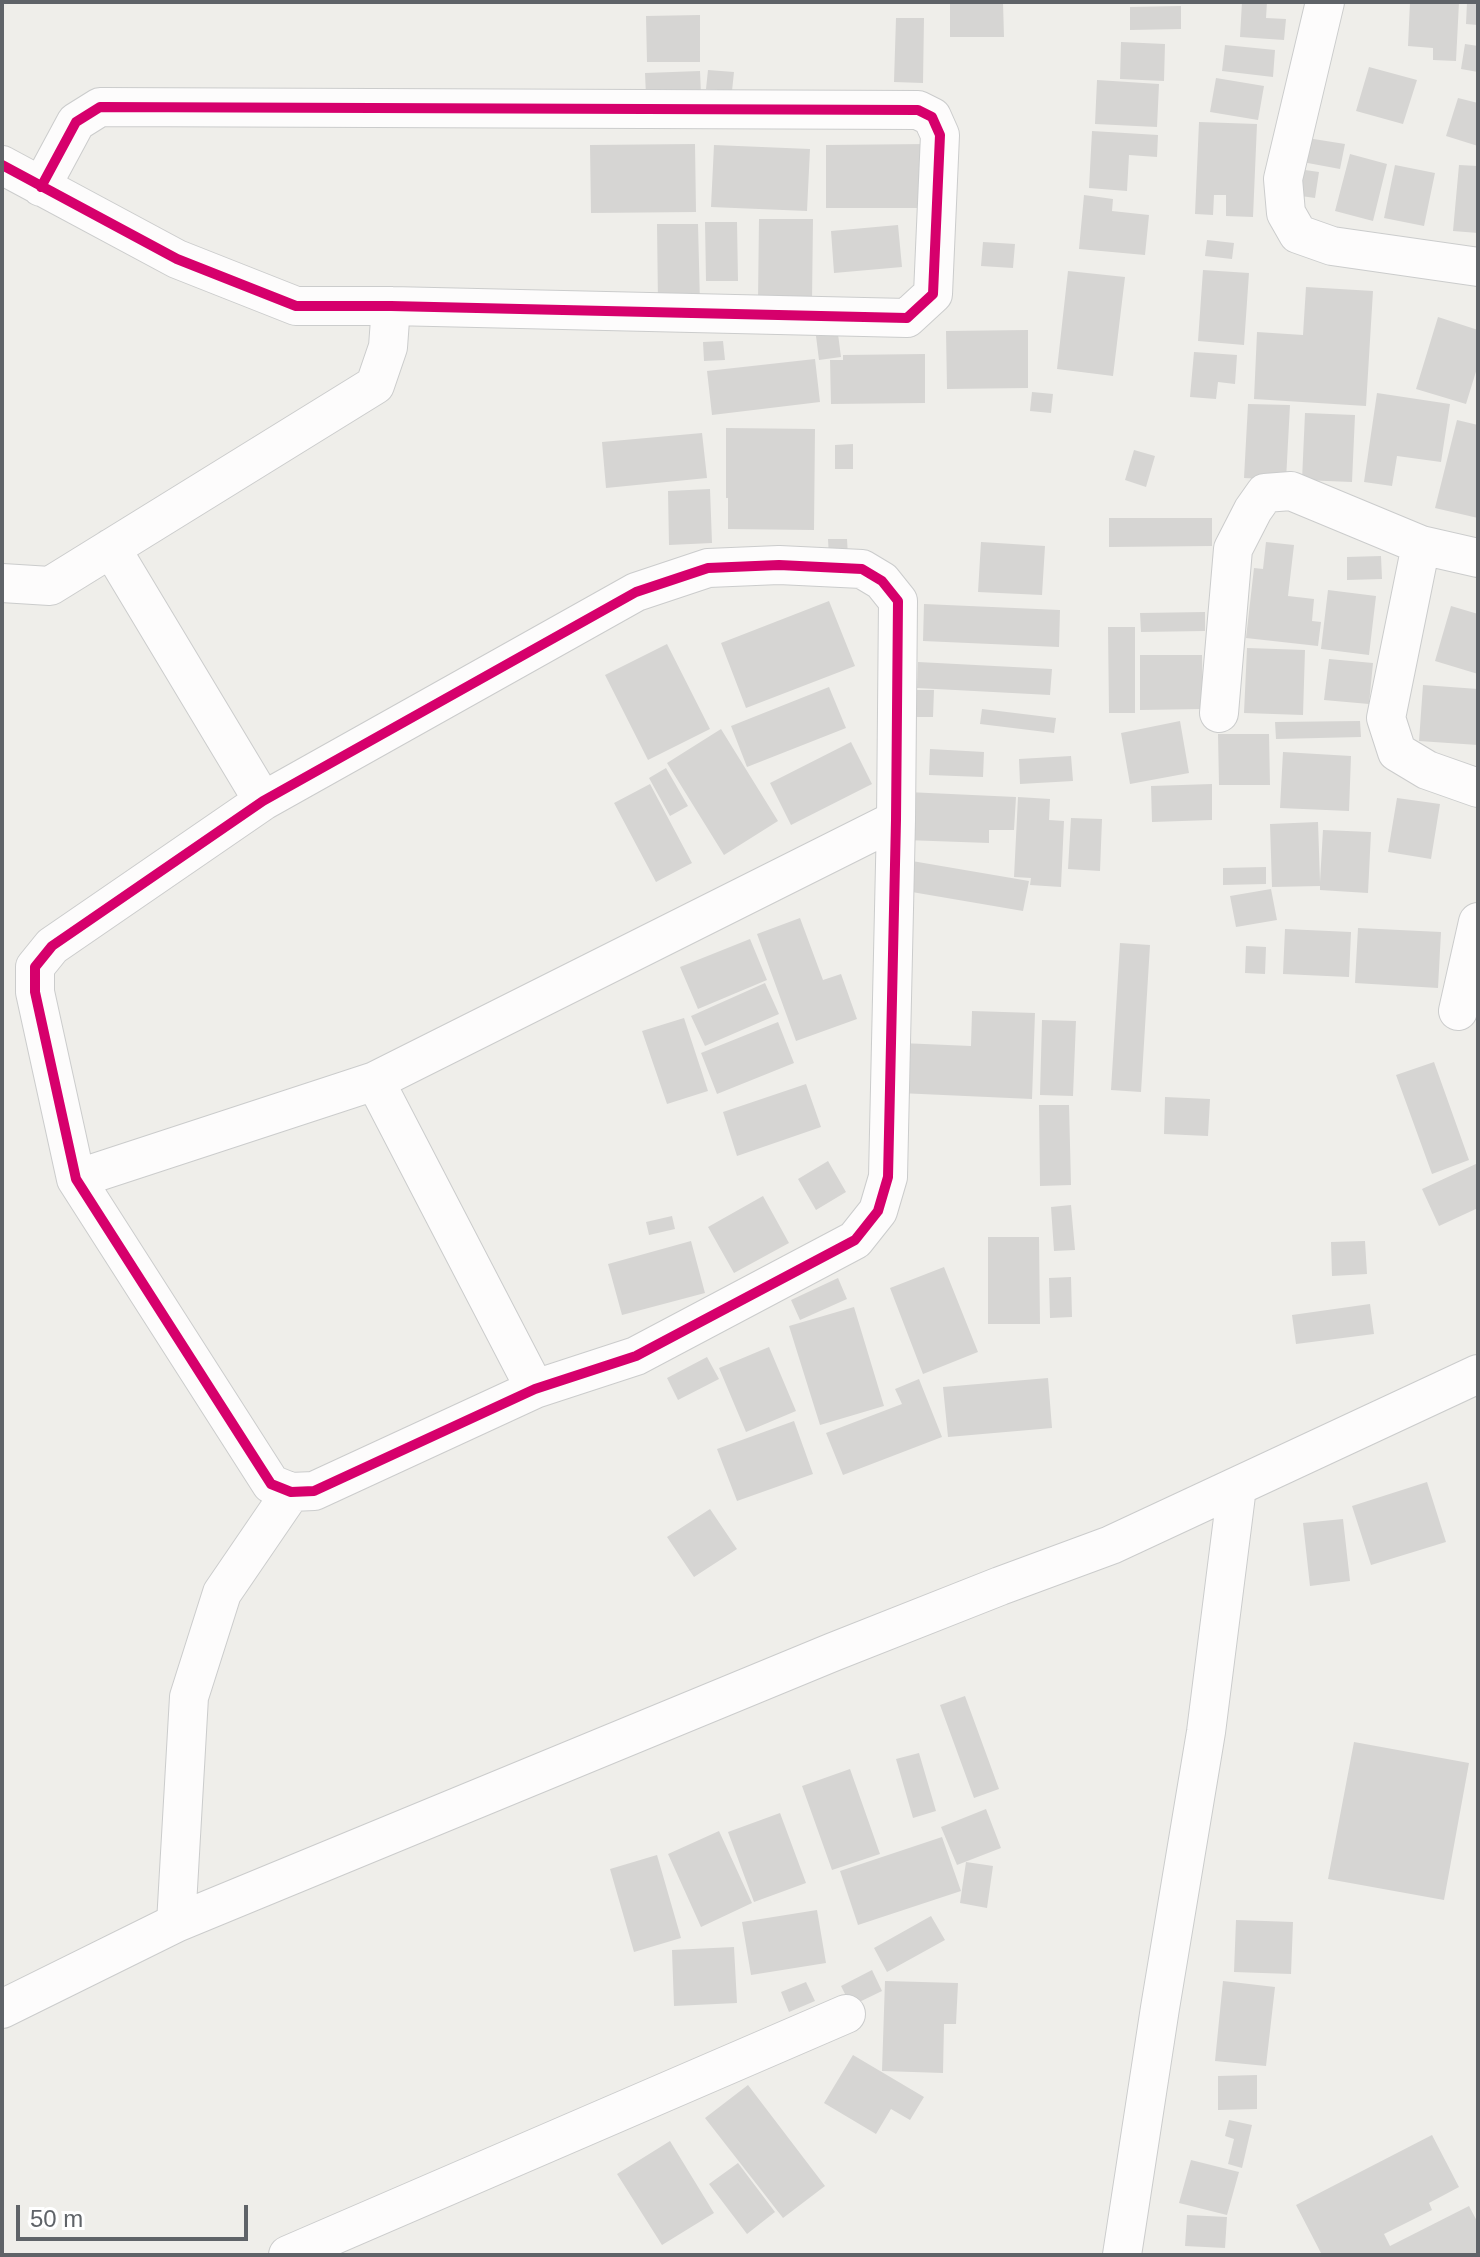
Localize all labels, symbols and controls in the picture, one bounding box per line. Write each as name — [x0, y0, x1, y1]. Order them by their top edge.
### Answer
scale bar — [20, 2189, 252, 2239]
text: 50 m — [30, 2205, 83, 2232]

